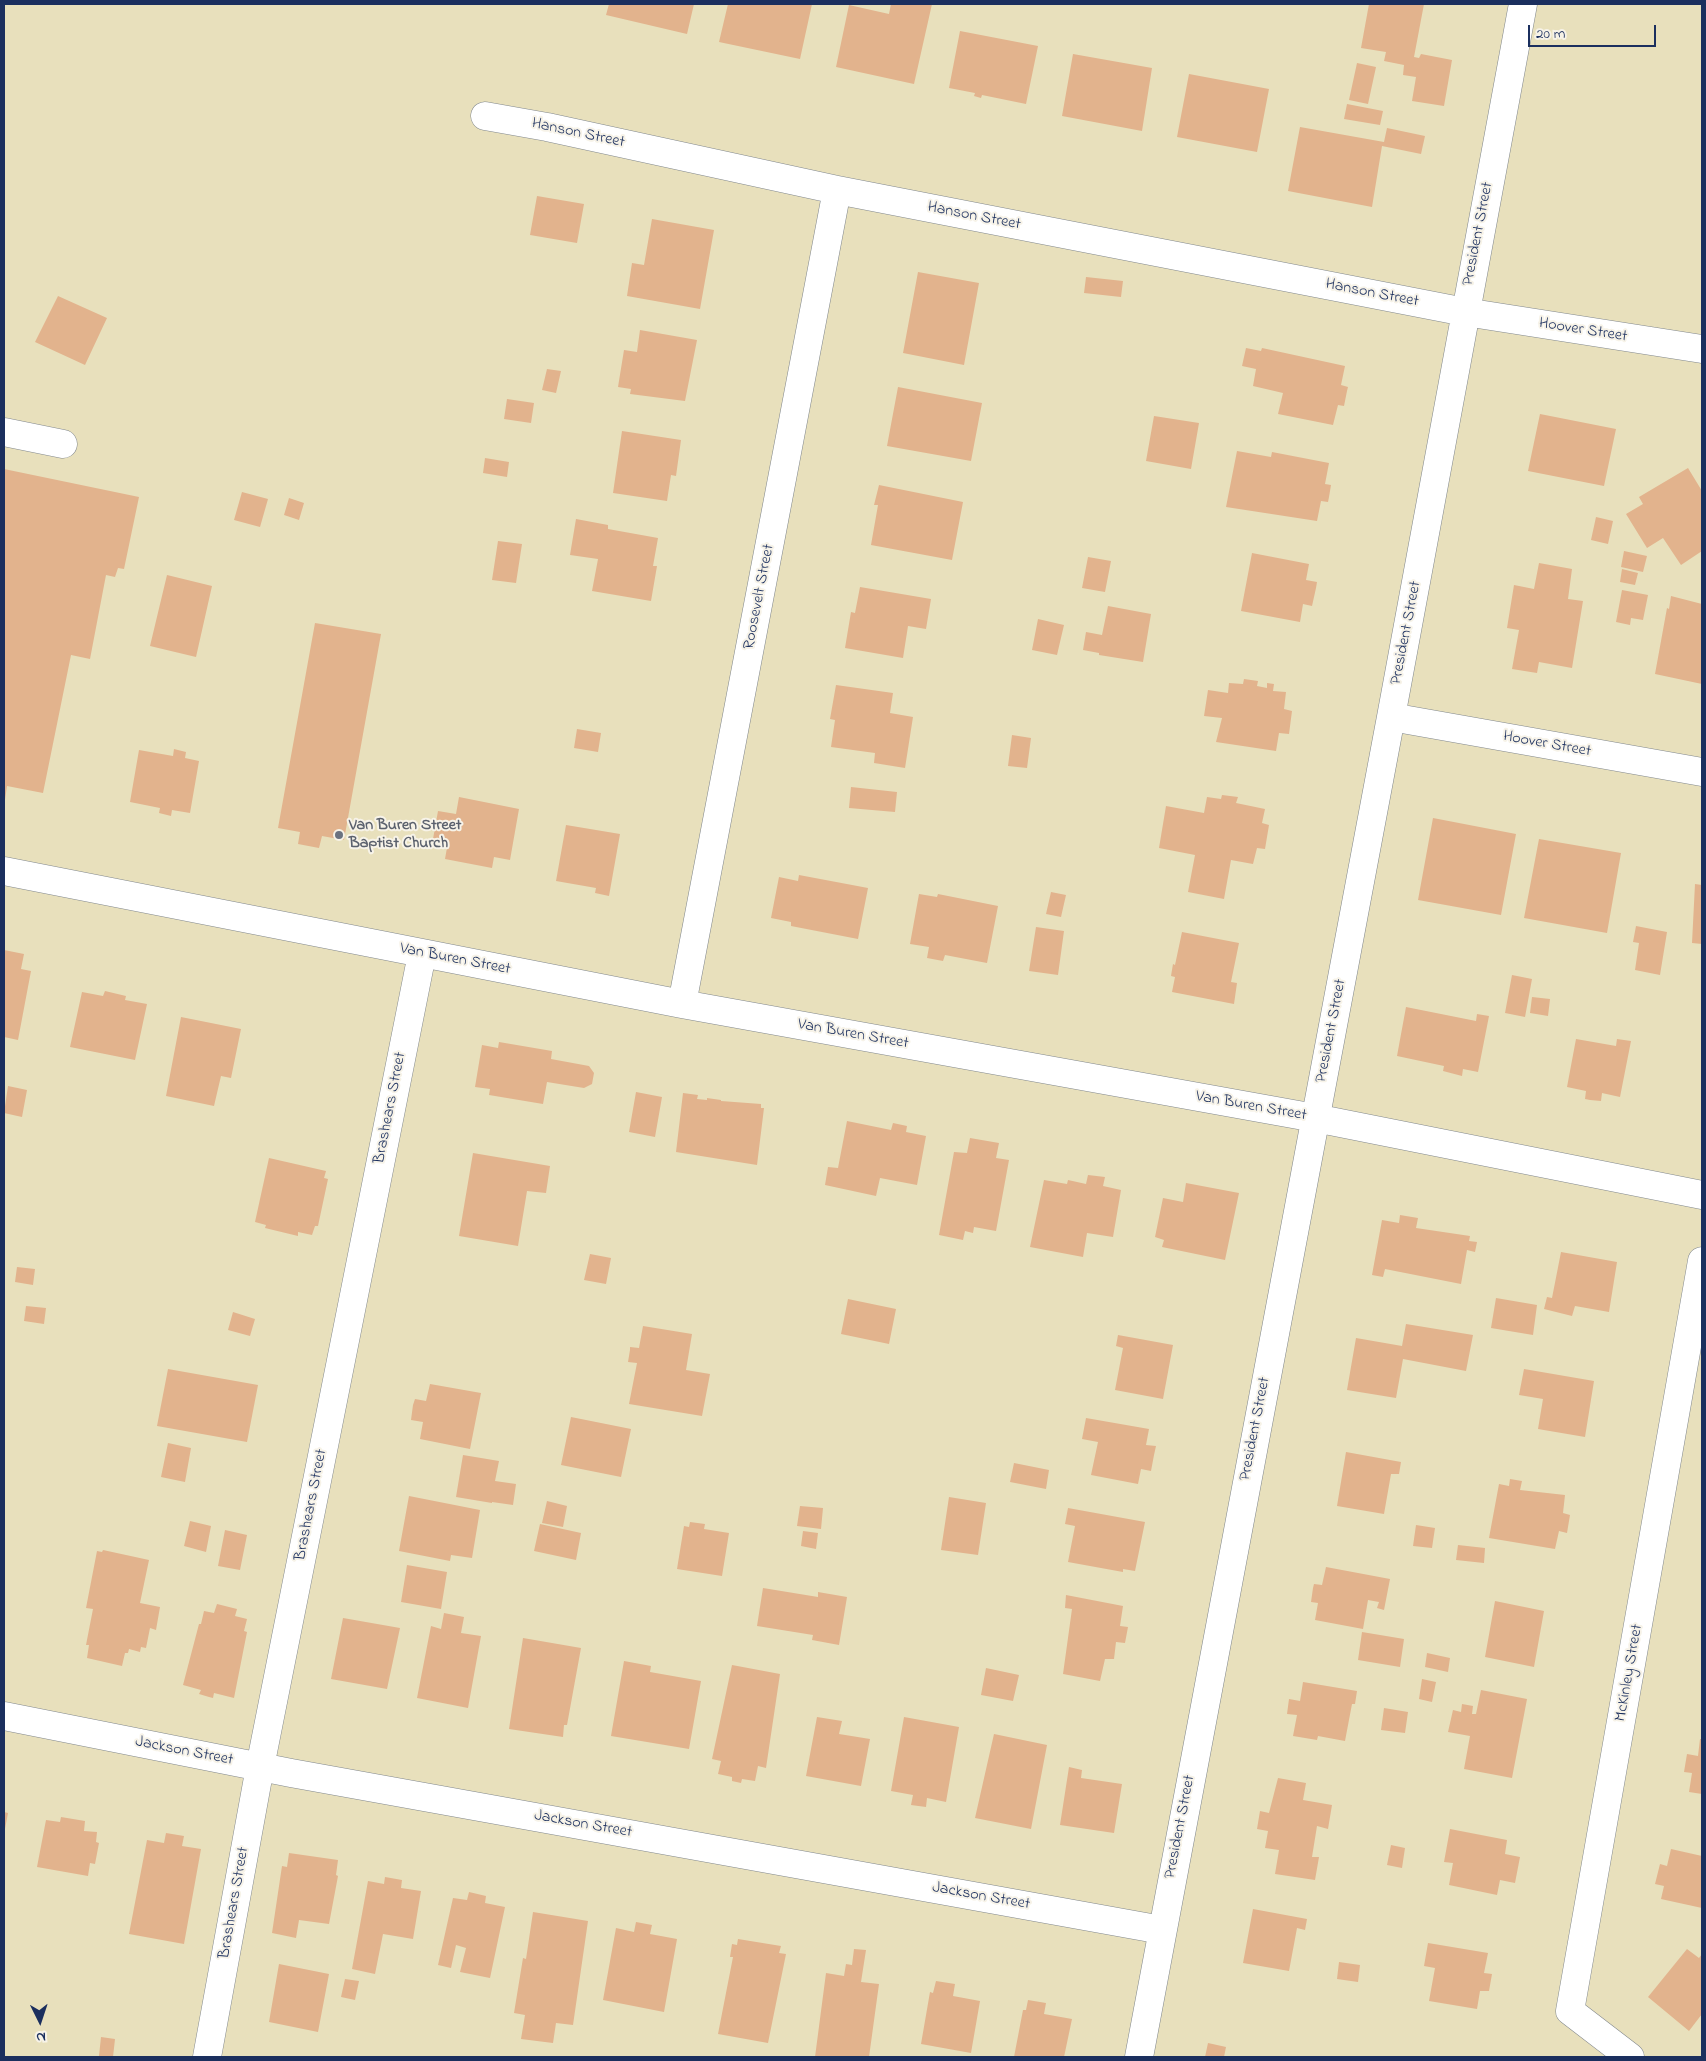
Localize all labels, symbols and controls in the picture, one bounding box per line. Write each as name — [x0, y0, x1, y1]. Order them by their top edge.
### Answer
scale bar — [1531, 15, 1658, 47]
text: 20 m — [1536, 23, 1565, 45]
street label: Hanson Street — [530, 115, 626, 153]
street label: President Street — [1460, 181, 1498, 287]
street label: Hanson Street — [926, 199, 1022, 235]
street label: Hanson Street — [1324, 276, 1420, 312]
street label: Hoover Street — [1538, 315, 1628, 347]
street label: Roosevelt Street — [740, 543, 780, 651]
street label: President Street — [1388, 580, 1426, 686]
street label: Hoover Street — [1501, 728, 1593, 762]
place label: Van Buren Street Baptist Church — [349, 816, 461, 854]
marker: Van Buren Street Baptist Church — [333, 829, 345, 841]
street label: Van Buren Street — [398, 940, 512, 980]
street label: President Street — [1313, 978, 1351, 1084]
street label: Van Buren Street — [796, 1016, 910, 1054]
street label: Brashears Street — [371, 1051, 411, 1165]
street label: Van Buren Street — [1194, 1088, 1308, 1126]
street label: President Street — [1237, 1376, 1275, 1482]
street label: Brashears Street — [292, 1448, 332, 1562]
street label: McKinley Street — [1612, 1623, 1648, 1723]
street label: Jackson Street — [133, 1733, 235, 1771]
street label: President Street — [1162, 1774, 1200, 1880]
street label: Jackson Street — [532, 1807, 634, 1843]
street label: Brashears Street — [216, 1846, 254, 1960]
street label: Jackson Street — [930, 1879, 1032, 1915]
north arrow — [15, 1996, 65, 2046]
text: N — [36, 2026, 47, 2047]

